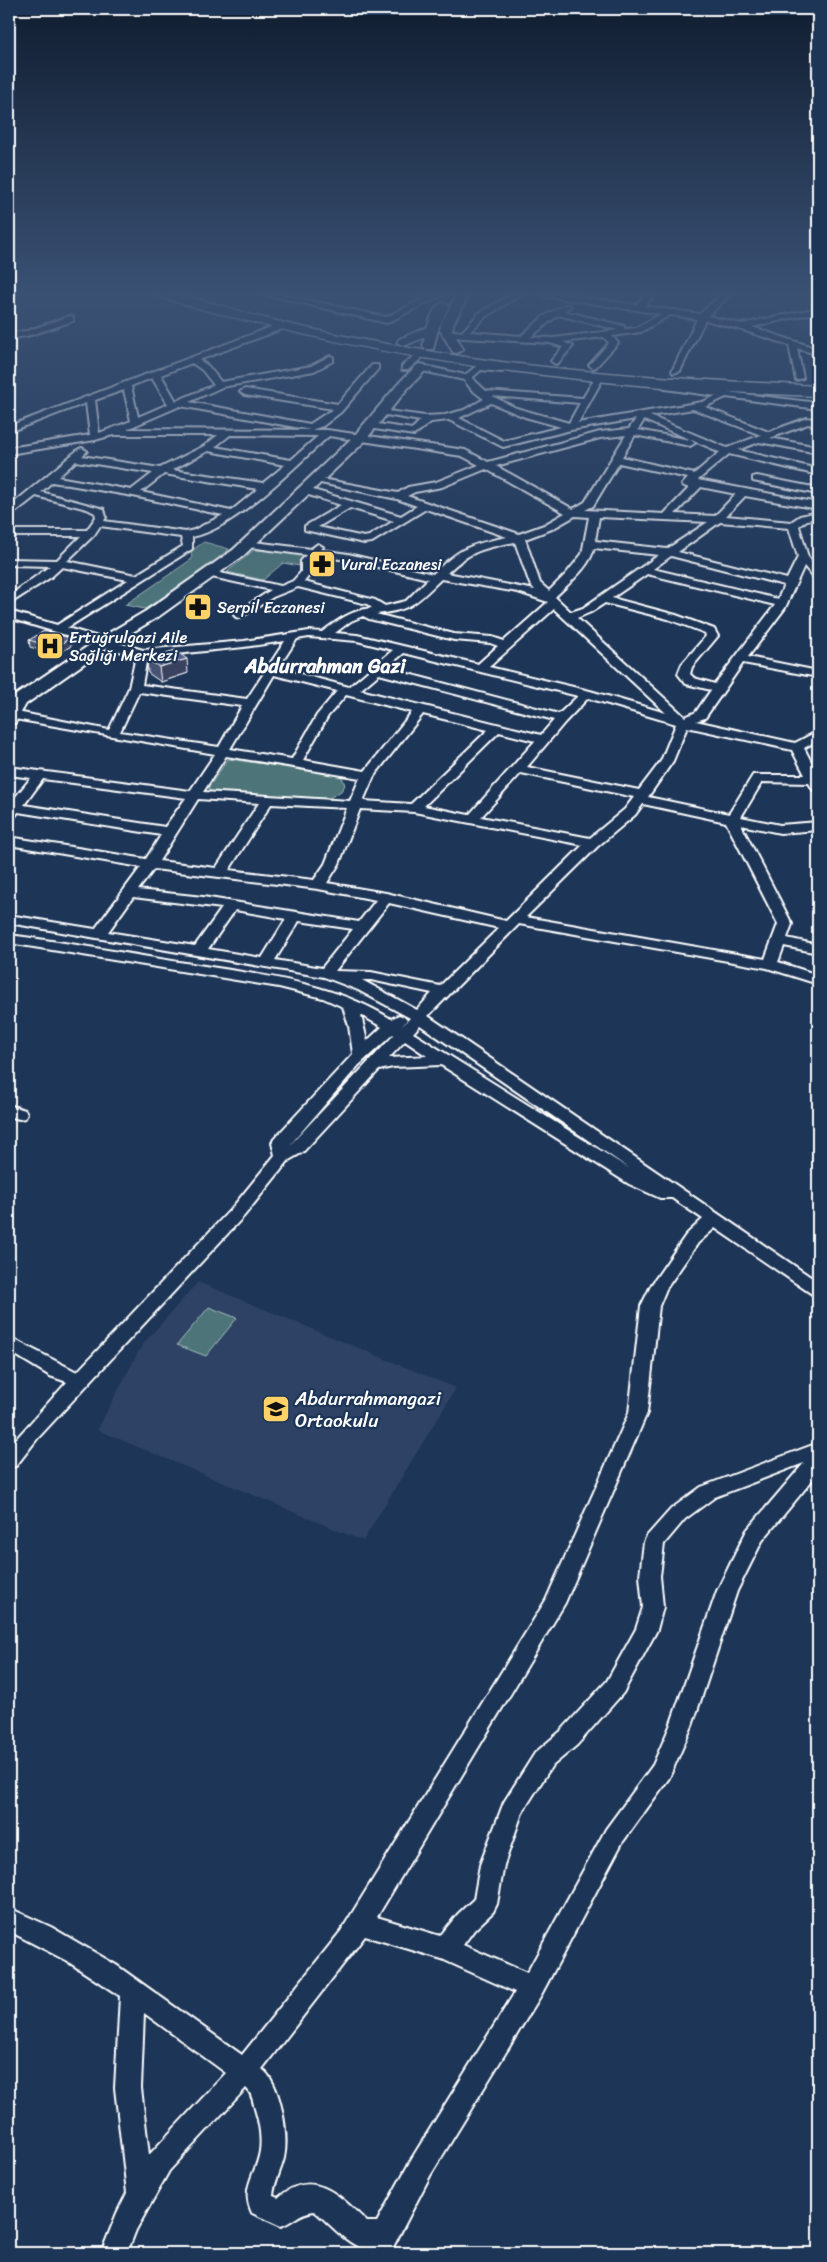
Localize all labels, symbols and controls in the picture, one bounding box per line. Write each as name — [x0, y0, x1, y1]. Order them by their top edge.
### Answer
pharmacy icon: Vural Eczanesi — [307, 549, 337, 579]
place label: Vural Eczanesi — [341, 550, 442, 579]
pharmacy icon: Serpil Eczanesi — [183, 592, 213, 622]
place label: Serpil Eczanesi — [217, 593, 325, 622]
place label: Ertuğrulgazi Aile Sağlığı Merkezi — [69, 623, 188, 670]
hospital icon: Ertuğrulgazi Aile Sağlığı Merkezi — [35, 631, 65, 661]
district label: Abdurrahman Gazi — [243, 649, 407, 684]
place label: Abdurrahmangazi Ortaokulu — [294, 1382, 442, 1437]
school or university icon: Abdurrahmangazi Ortaokulu — [261, 1394, 291, 1424]

